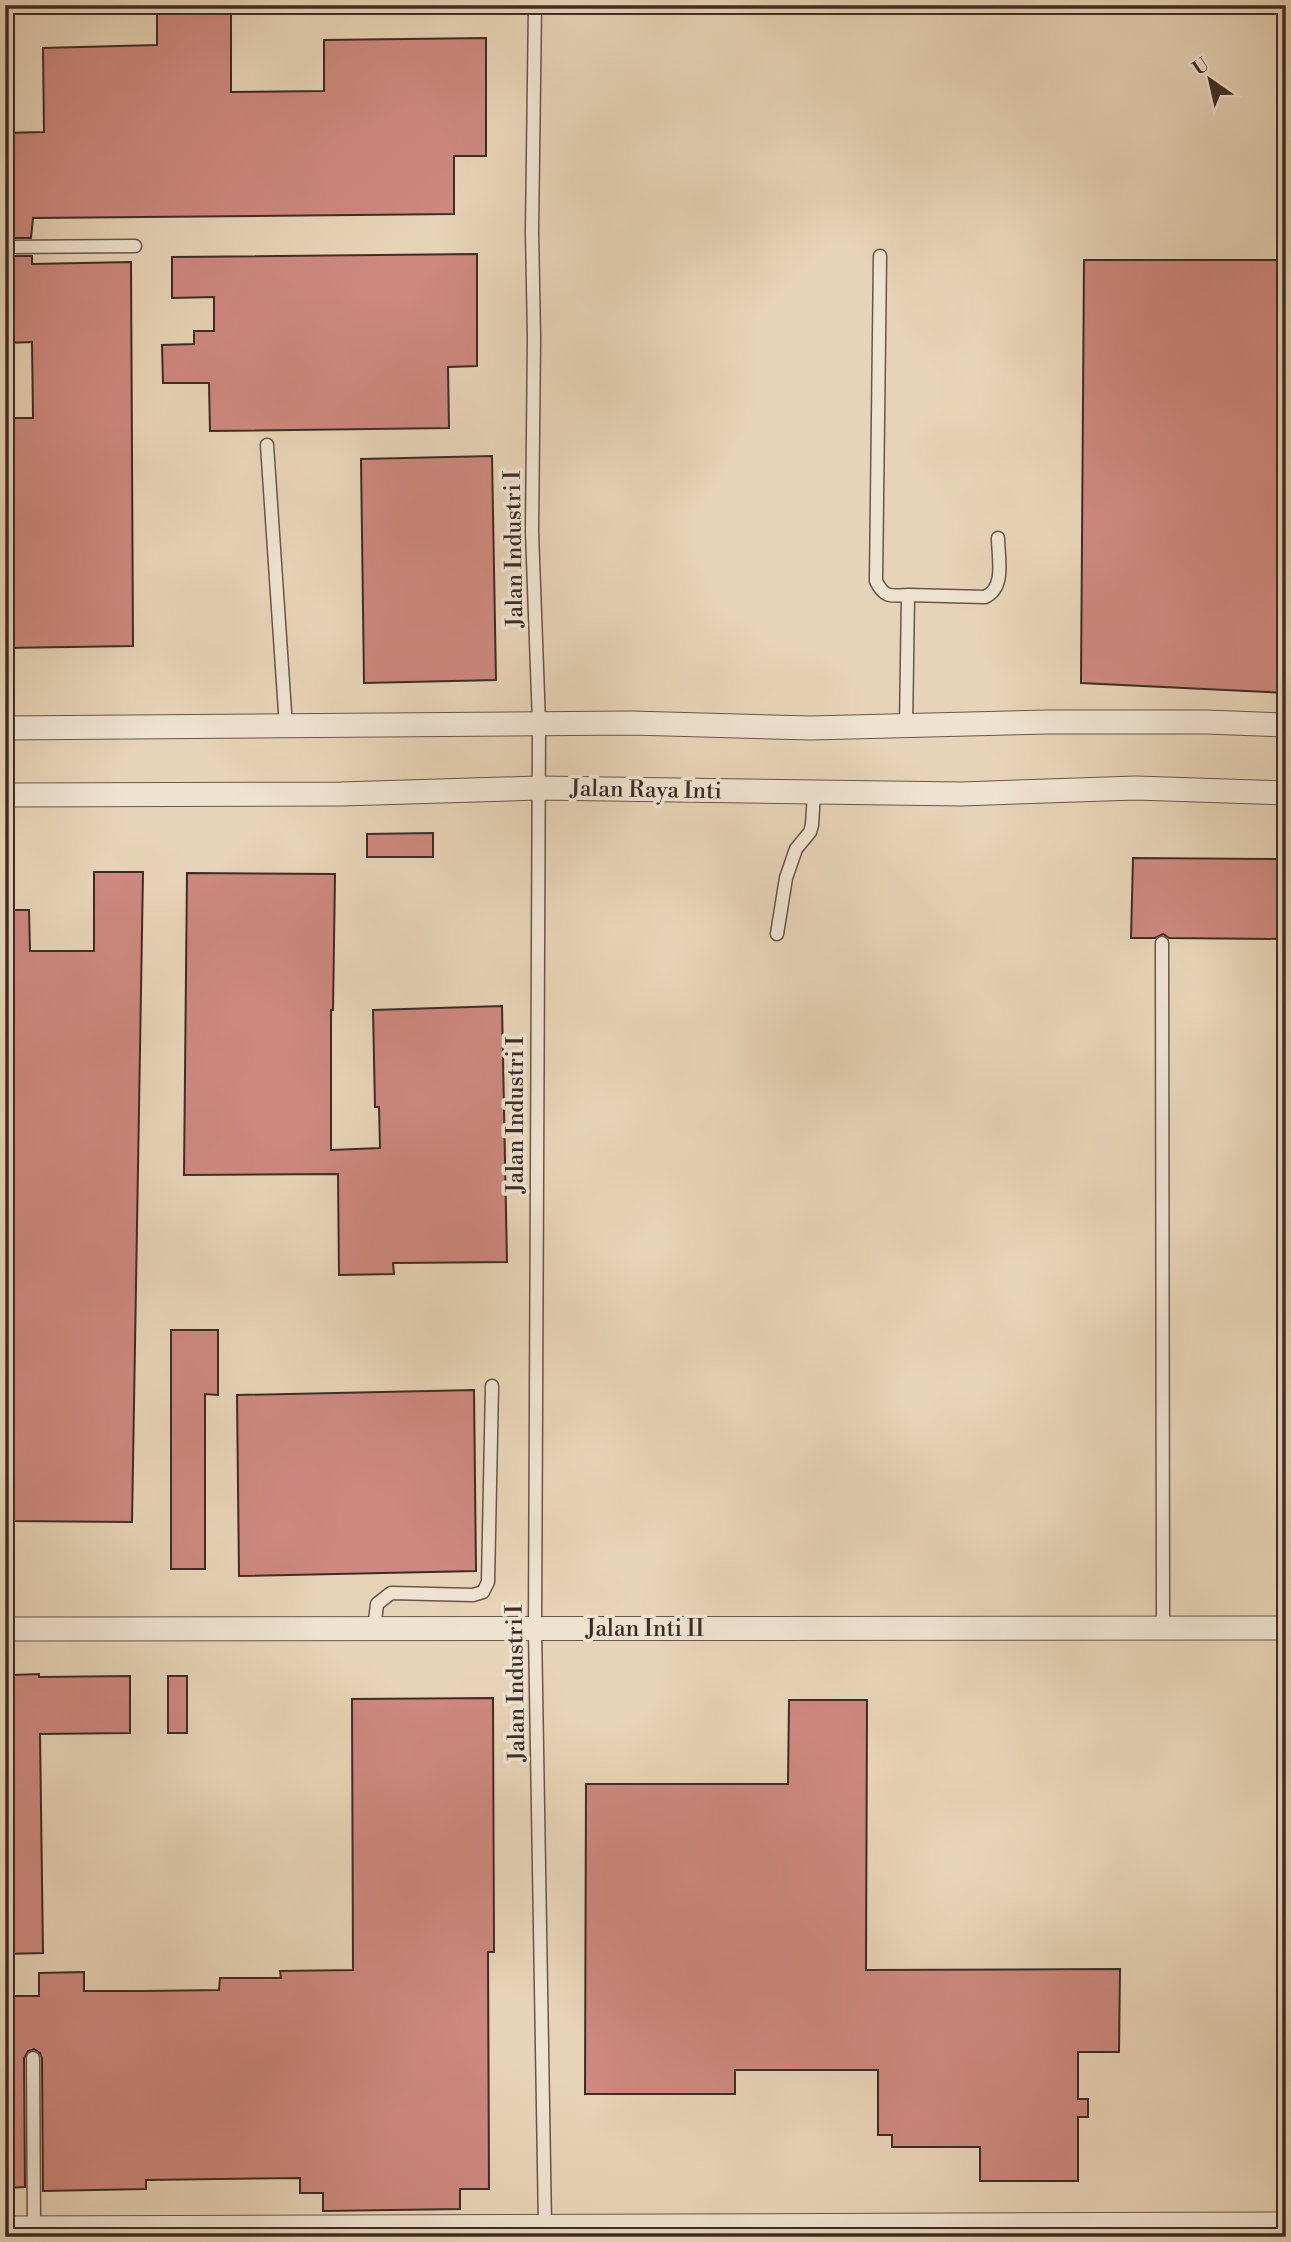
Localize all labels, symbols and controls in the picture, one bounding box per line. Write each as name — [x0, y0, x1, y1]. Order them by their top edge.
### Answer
north arrow — [1176, 46, 1246, 116]
text: U — [1188, 53, 1214, 81]
street label: Jalan Industri I — [499, 470, 529, 629]
street label: Jalan Raya Inti — [569, 775, 722, 805]
street label: Jalan Industri I — [502, 1036, 530, 1194]
street label: Jalan Industri I — [501, 1604, 531, 1763]
street label: Jalan Inti II — [585, 1615, 705, 1643]

